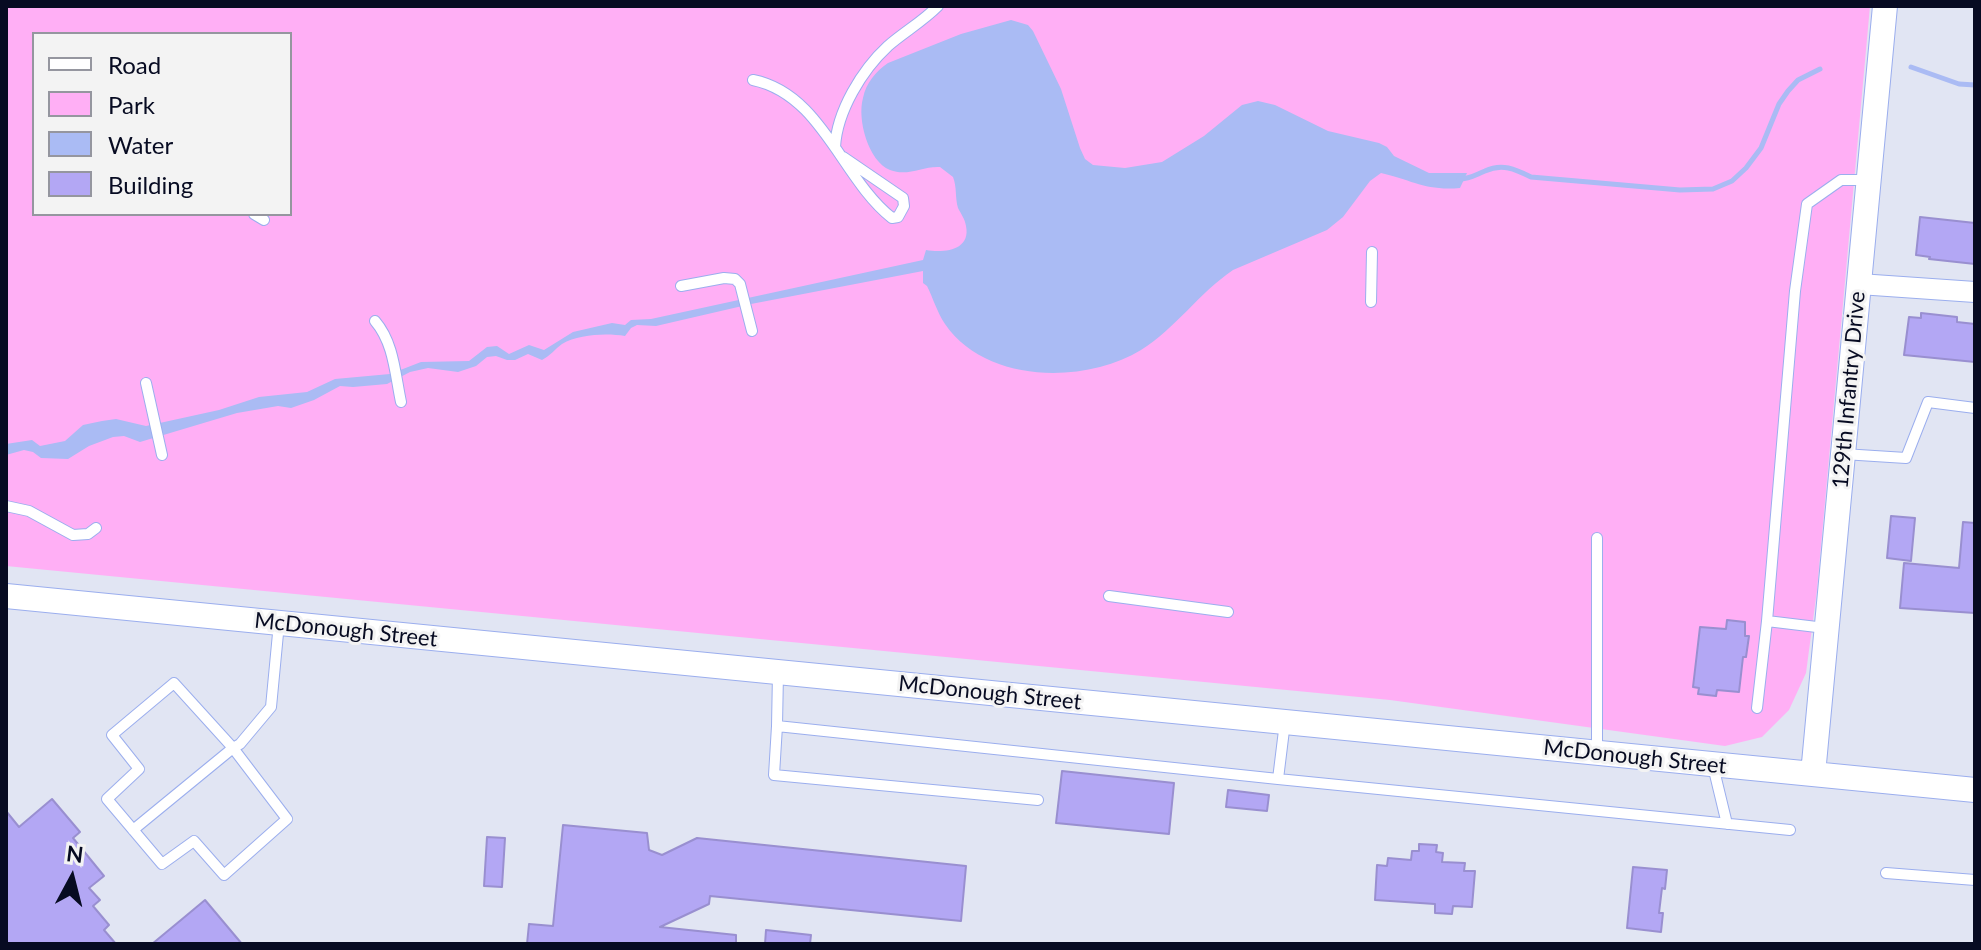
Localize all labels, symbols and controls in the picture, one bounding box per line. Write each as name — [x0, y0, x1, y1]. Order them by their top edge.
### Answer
legend — [32, 32, 292, 216]
text: Road — [108, 50, 161, 79]
text: Park — [108, 90, 155, 119]
text: Water — [108, 130, 173, 159]
text: Building — [108, 170, 193, 199]
street label: 129th Infantry Drive — [1827, 290, 1871, 490]
street label: McDonough Street — [253, 607, 439, 653]
street label: McDonough Street — [897, 670, 1083, 716]
street label: McDonough Street — [1542, 734, 1728, 780]
north arrow — [32, 838, 112, 918]
text: N — [65, 839, 85, 868]

